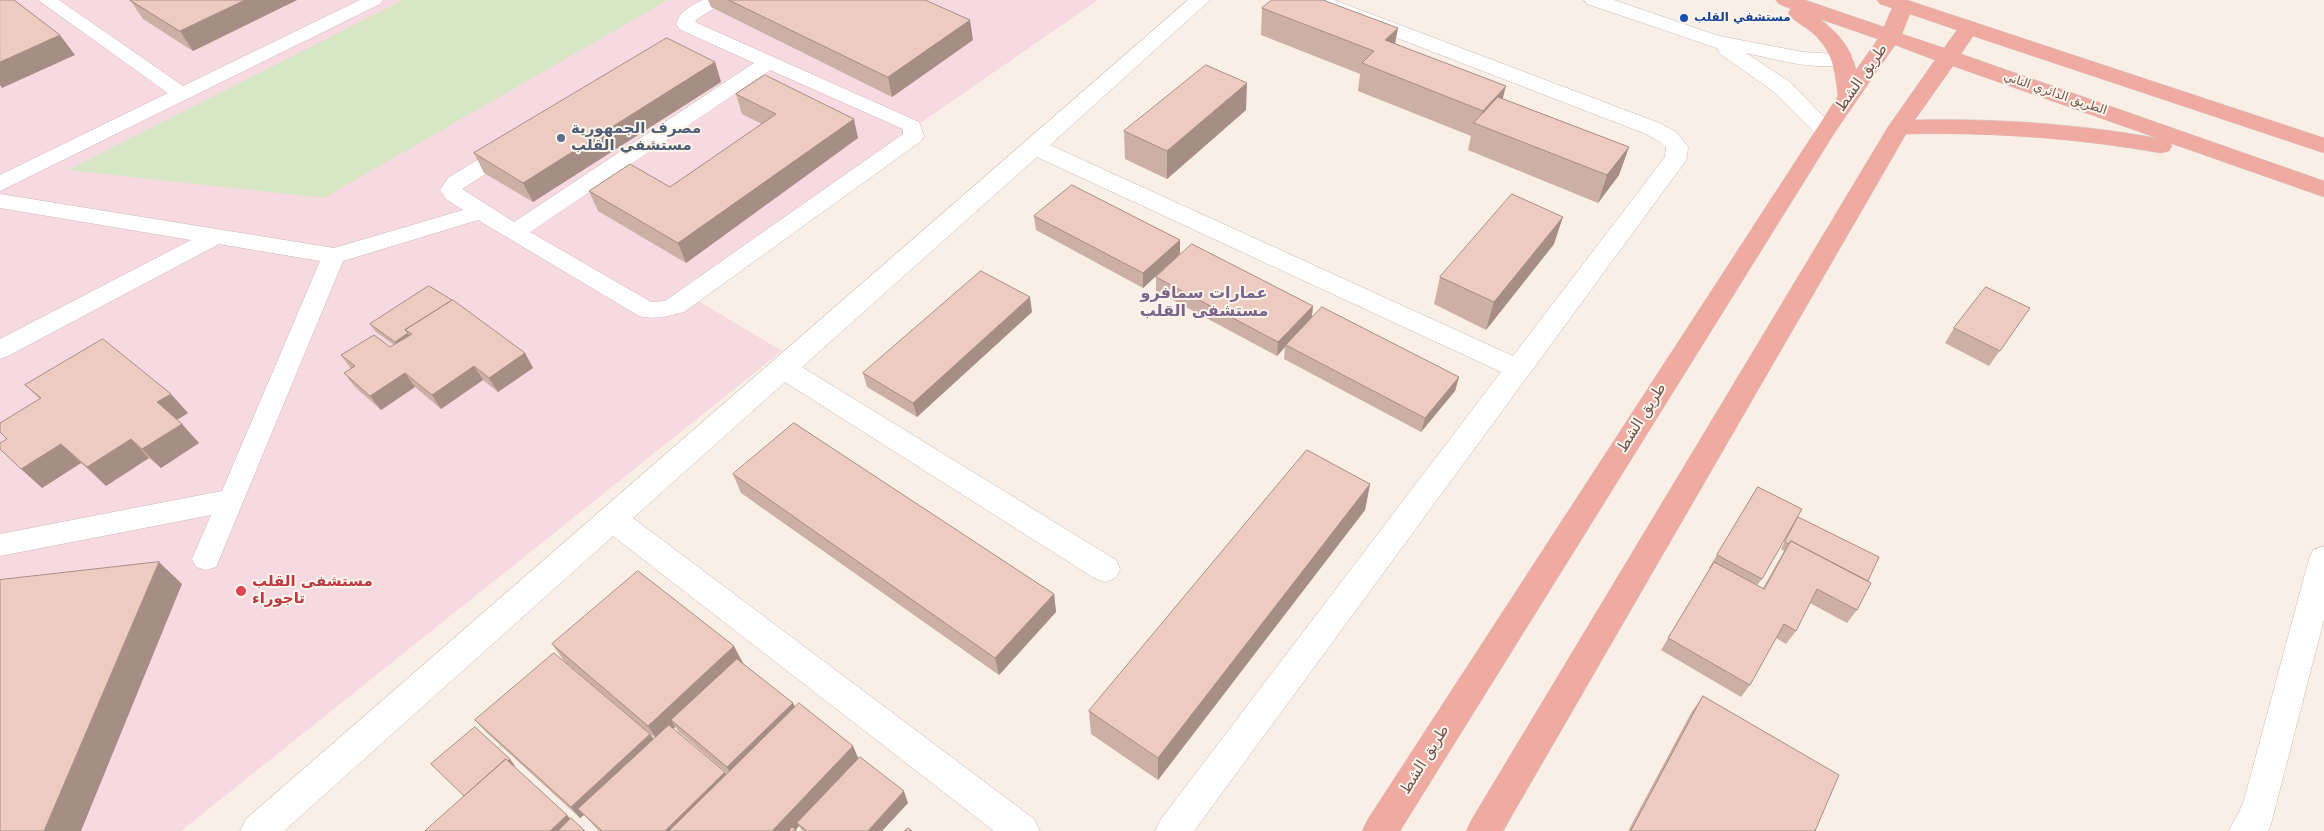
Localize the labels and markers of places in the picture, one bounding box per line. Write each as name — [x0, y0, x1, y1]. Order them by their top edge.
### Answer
place label: مستشفي القلب — [1694, 11, 1791, 25]
marker: مستشفي القلب — [1678, 12, 1690, 24]
place label: مصرف الجمهورية مستشفي القلب — [571, 120, 701, 155]
marker: مصرف الجمهورية مستشفي القلب — [555, 132, 567, 144]
place label: مستشفى القلب تاجوراء — [252, 573, 373, 608]
marker: مستشفى القلب تاجوراء — [234, 584, 248, 598]

